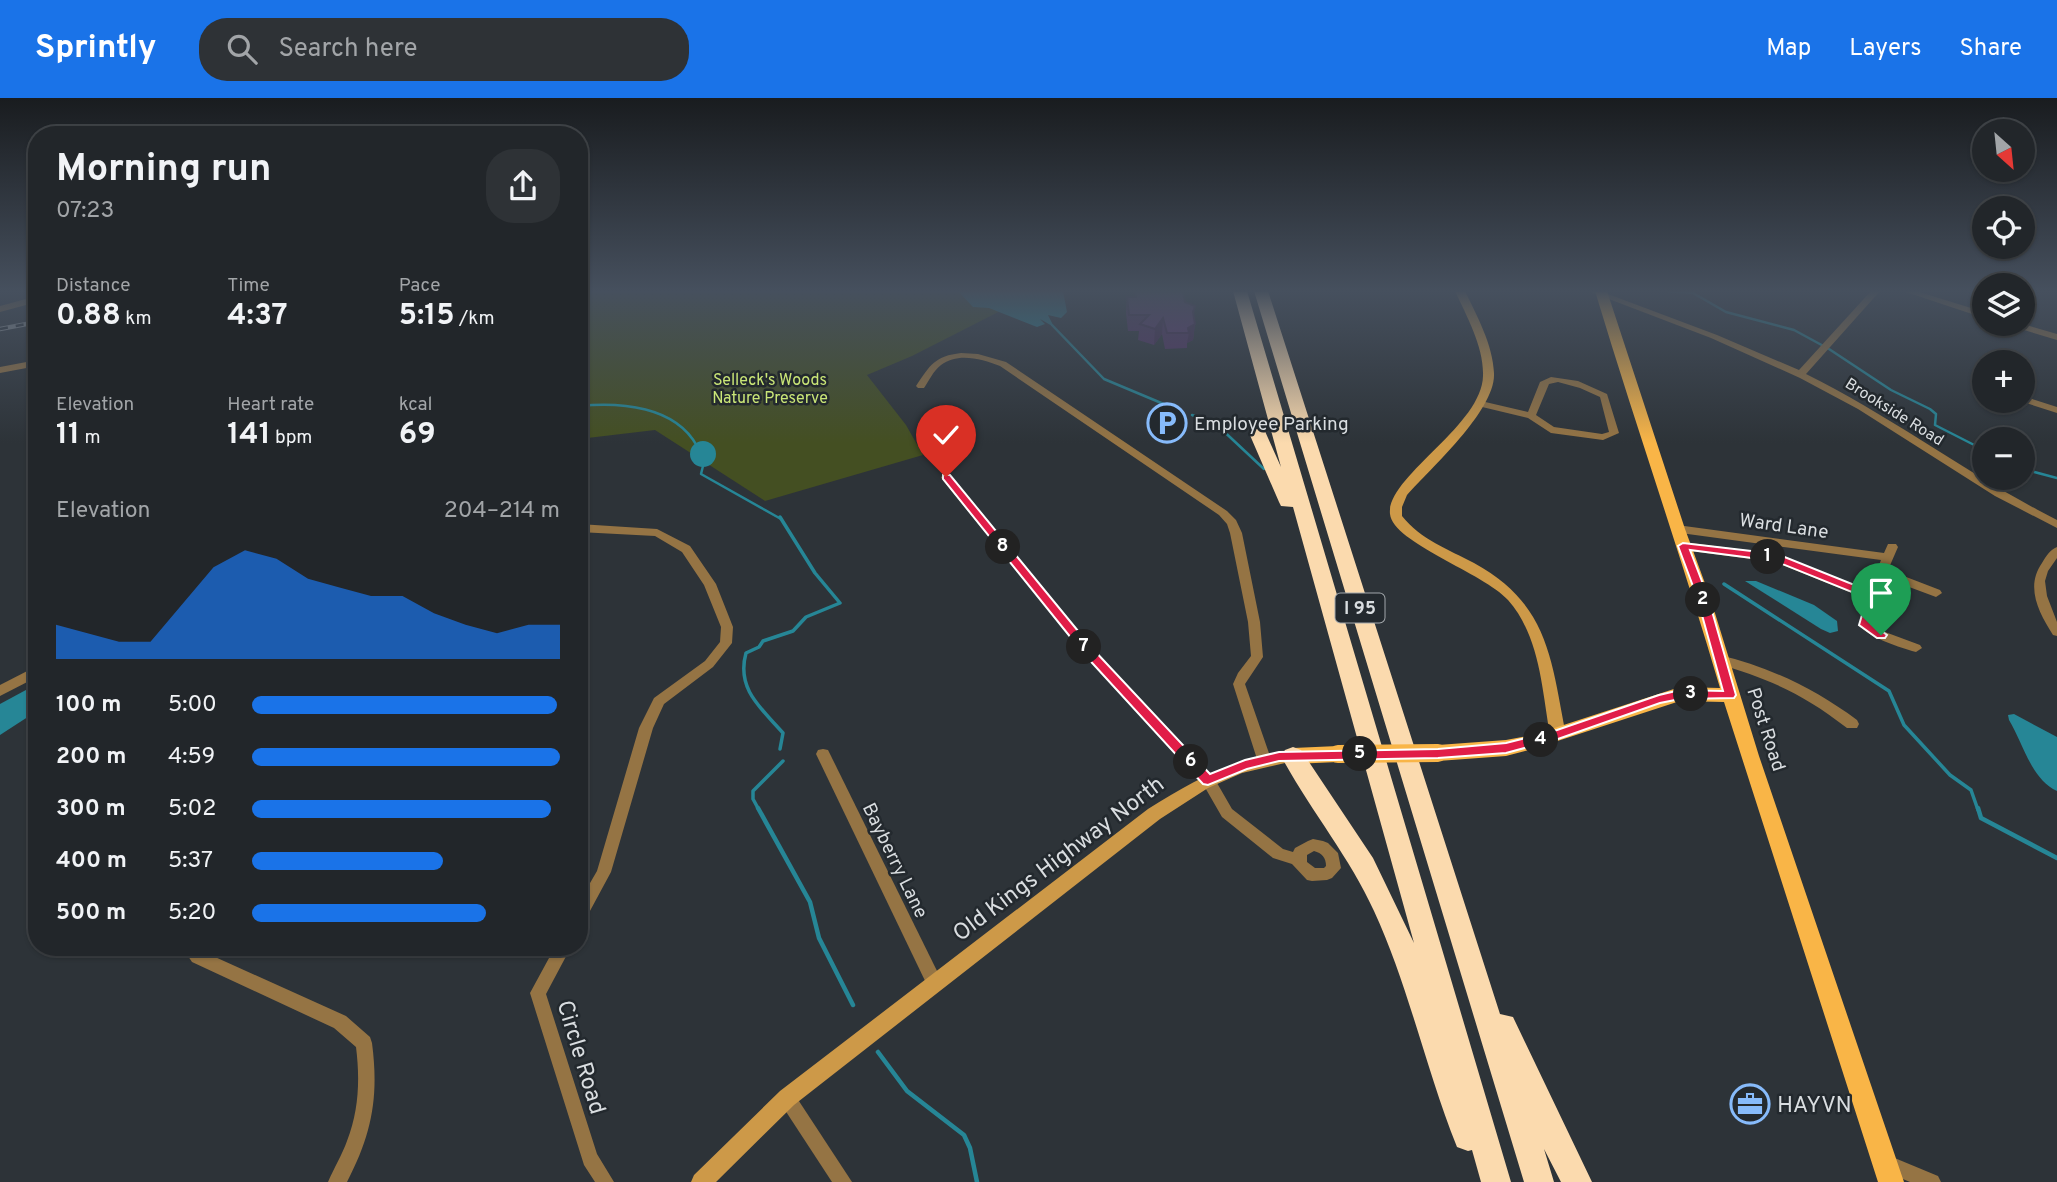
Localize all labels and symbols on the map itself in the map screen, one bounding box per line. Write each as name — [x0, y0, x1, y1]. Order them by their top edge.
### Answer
north arrow — [1972, 119, 2035, 182]
park label: Selleck's Woods Nature Preserve — [712, 371, 828, 409]
street label: Brookside Road — [1841, 374, 1947, 451]
parking icon: Employee Parking — [1146, 402, 1188, 444]
pin — [916, 405, 976, 477]
place label: Employee Parking — [1194, 413, 1349, 437]
street label: Ward Lane — [1738, 509, 1830, 545]
pin: 8 — [986, 530, 1020, 564]
pin: 1 — [1750, 540, 1786, 574]
pin — [1851, 563, 1911, 635]
pin: 2 — [1686, 582, 1720, 618]
road number: I 95 — [1336, 594, 1384, 622]
pin: 7 — [1066, 630, 1102, 664]
pin: 3 — [1674, 676, 1708, 712]
street label: Post Road — [1740, 685, 1790, 775]
pin: 4 — [1524, 722, 1558, 758]
pin: 5 — [1342, 736, 1378, 772]
pin: 6 — [1174, 744, 1208, 780]
street label: Old Kings Highway North — [948, 771, 1171, 949]
street label: Bayberry Lane — [856, 799, 932, 923]
street label: Circle Road — [549, 997, 611, 1118]
office icon: HAYVN — [1729, 1083, 1771, 1125]
place label: HAYVN — [1777, 1092, 1852, 1121]

